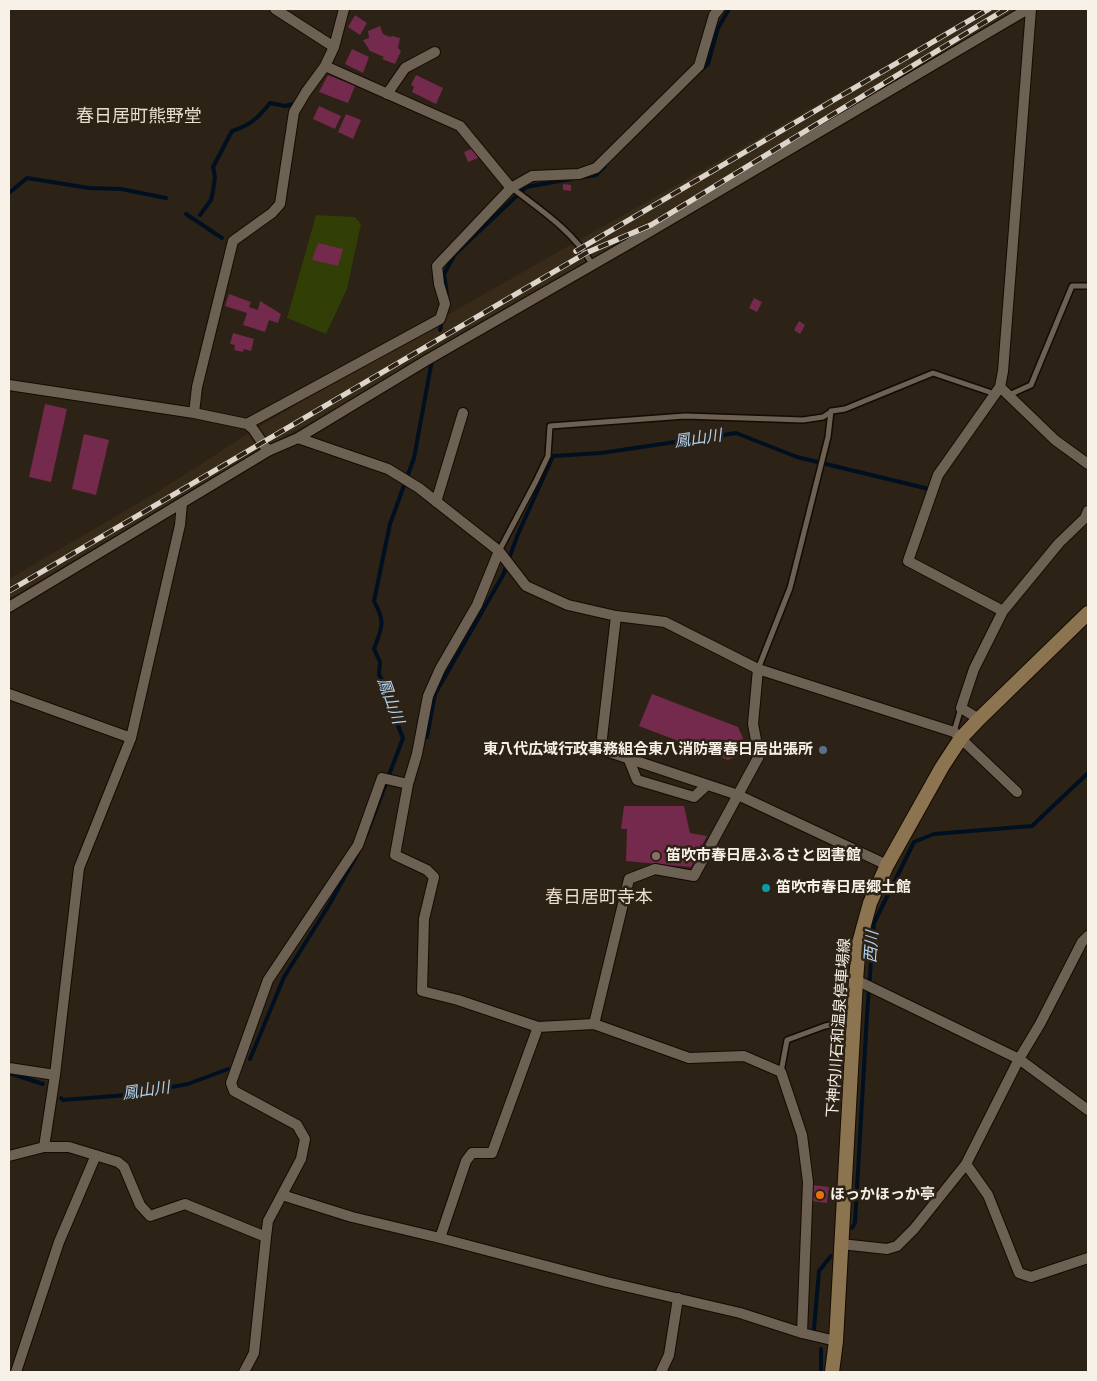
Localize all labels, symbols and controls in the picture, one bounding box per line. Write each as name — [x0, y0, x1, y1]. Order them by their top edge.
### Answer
district label: 春日居町熊野堂 — [76, 106, 202, 128]
water label: 鳳山川 — [673, 426, 723, 452]
water label: 鳳山川 — [373, 675, 407, 727]
place label: 東八代広域行政事務組合東八消防署春日居出張所 — [483, 741, 813, 759]
marker: 東八代広域行政事務組合東八消防署春日居出張所 — [817, 744, 829, 756]
place label: 笛吹市春日居ふるさと図書館 — [666, 847, 861, 865]
marker: 笛吹市春日居ふるさと図書館 — [650, 850, 662, 862]
place label: 笛吹市春日居郷土館 — [776, 879, 911, 897]
marker: 笛吹市春日居郷土館 — [760, 882, 772, 894]
district label: 春日居町寺本 — [545, 887, 653, 909]
water label: 西川 — [861, 930, 883, 964]
street label: 下神内川石和温泉停車場線 — [824, 938, 854, 1118]
water label: 鳳山川 — [121, 1078, 171, 1104]
place label: ほっかほっか亭 — [830, 1186, 935, 1204]
marker: ほっかほっか亭 — [814, 1189, 826, 1201]

